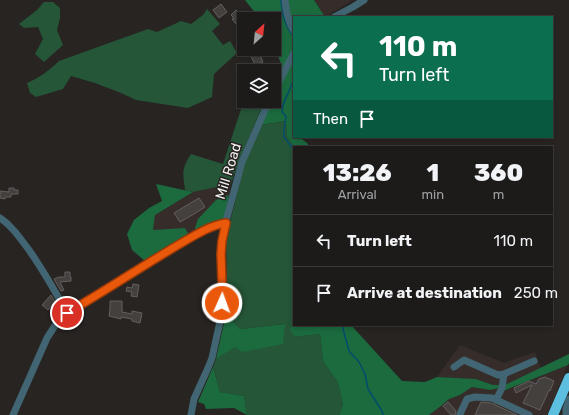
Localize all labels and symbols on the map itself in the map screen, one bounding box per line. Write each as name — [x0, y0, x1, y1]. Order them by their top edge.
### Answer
north arrow — [237, 12, 281, 56]
street label: Mill Road — [212, 141, 245, 201]
position arrow — [201, 282, 243, 324]
pin — [50, 296, 84, 330]

